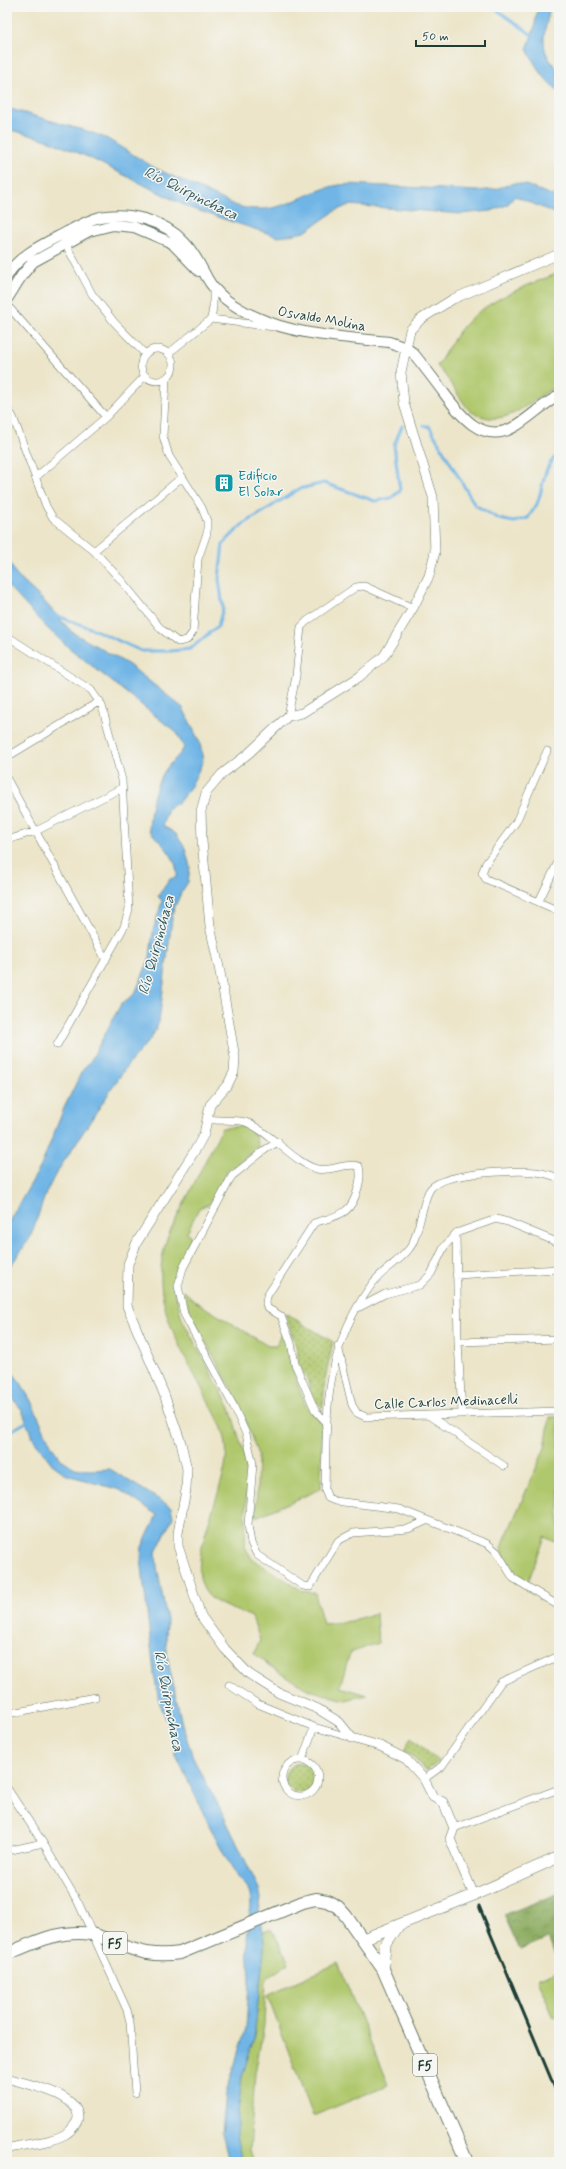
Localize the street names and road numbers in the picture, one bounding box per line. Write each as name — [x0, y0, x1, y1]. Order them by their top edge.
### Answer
street label: Osvaldo Molina — [276, 302, 367, 336]
street label: Calle Carlos Medinacelli — [374, 1390, 518, 1414]
road number: F5 — [103, 1932, 127, 1954]
road number: F5 — [413, 2054, 437, 2076]

